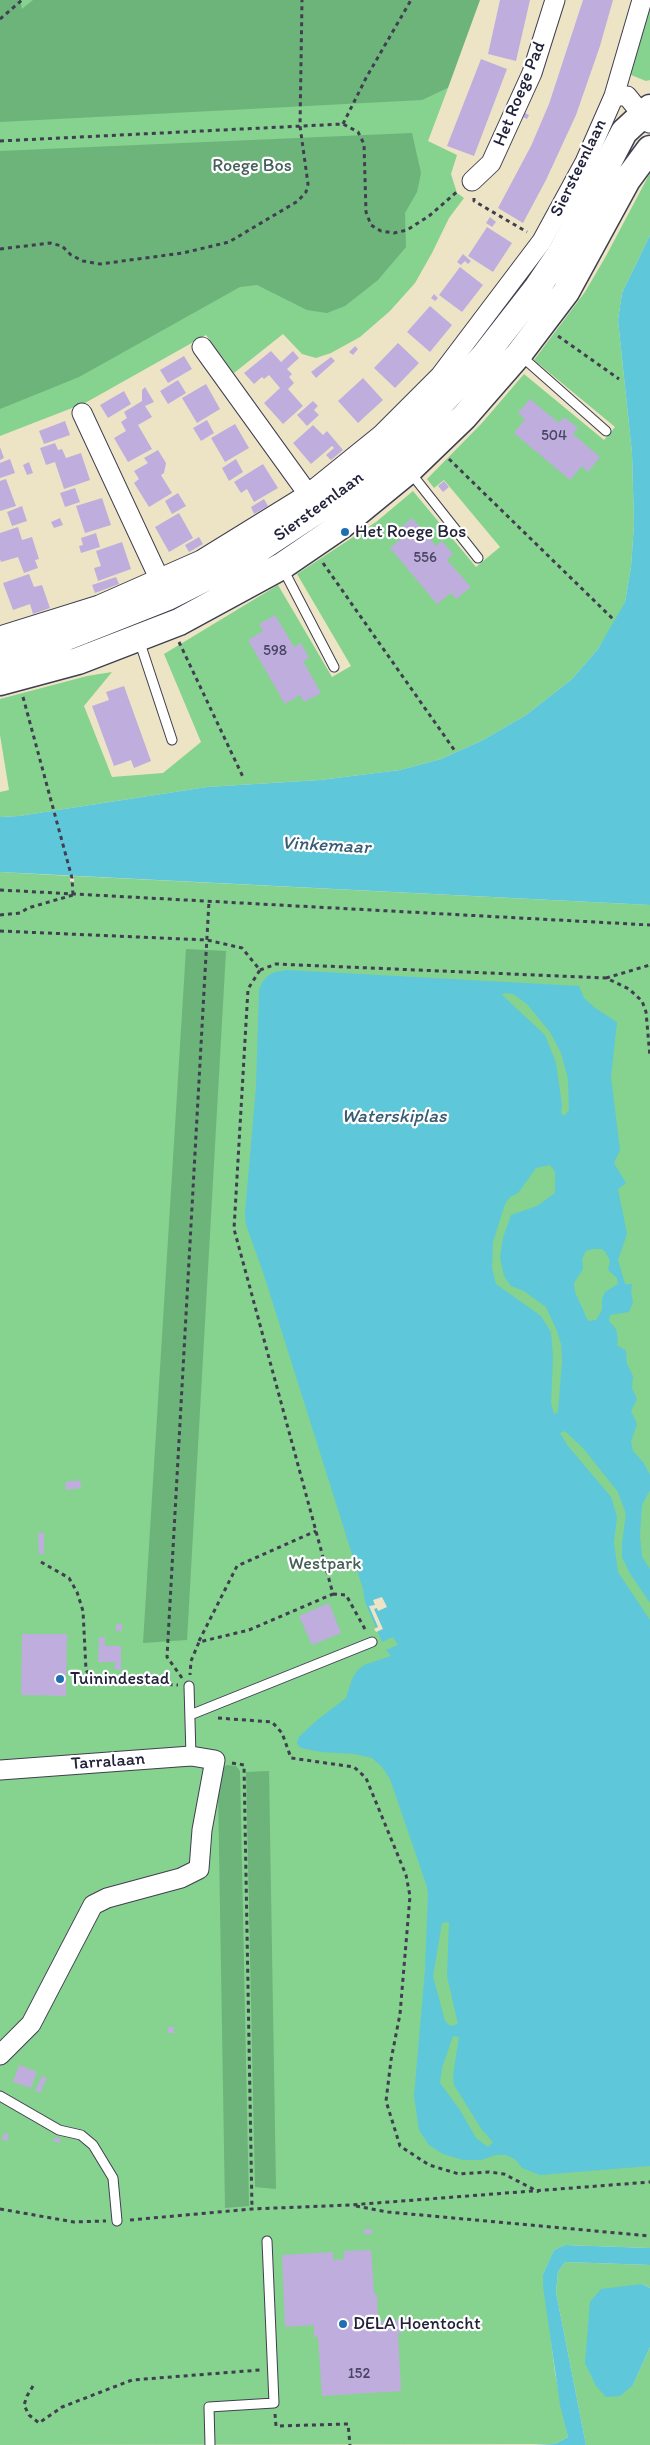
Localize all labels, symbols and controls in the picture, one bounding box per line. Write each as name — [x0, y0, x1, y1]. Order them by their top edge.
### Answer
street label: Het Roege Pad — [489, 38, 551, 150]
street label: Siersteenlaan — [546, 116, 612, 220]
park label: Roege Bos — [212, 155, 292, 177]
house number: 504 — [541, 427, 567, 445]
street label: Siersteenlaan — [270, 467, 368, 547]
place label: Het Roege Bos — [355, 521, 466, 543]
marker: Het Roege Bos — [339, 526, 351, 538]
house number: 556 — [413, 549, 437, 567]
house number: 598 — [263, 642, 287, 660]
water label: Vinkemaar — [281, 832, 371, 860]
water label: Waterskiplas — [342, 1106, 446, 1128]
park label: Westpark — [289, 1553, 361, 1575]
place label: Tuinindestad — [70, 1668, 169, 1690]
marker: Tuinindestad — [54, 1673, 66, 1685]
street label: Tarralaan — [70, 1749, 146, 1775]
place label: DELA Hoentocht — [353, 2313, 481, 2335]
marker: DELA Hoentocht — [337, 2318, 349, 2330]
house number: 152 — [348, 2365, 370, 2383]

